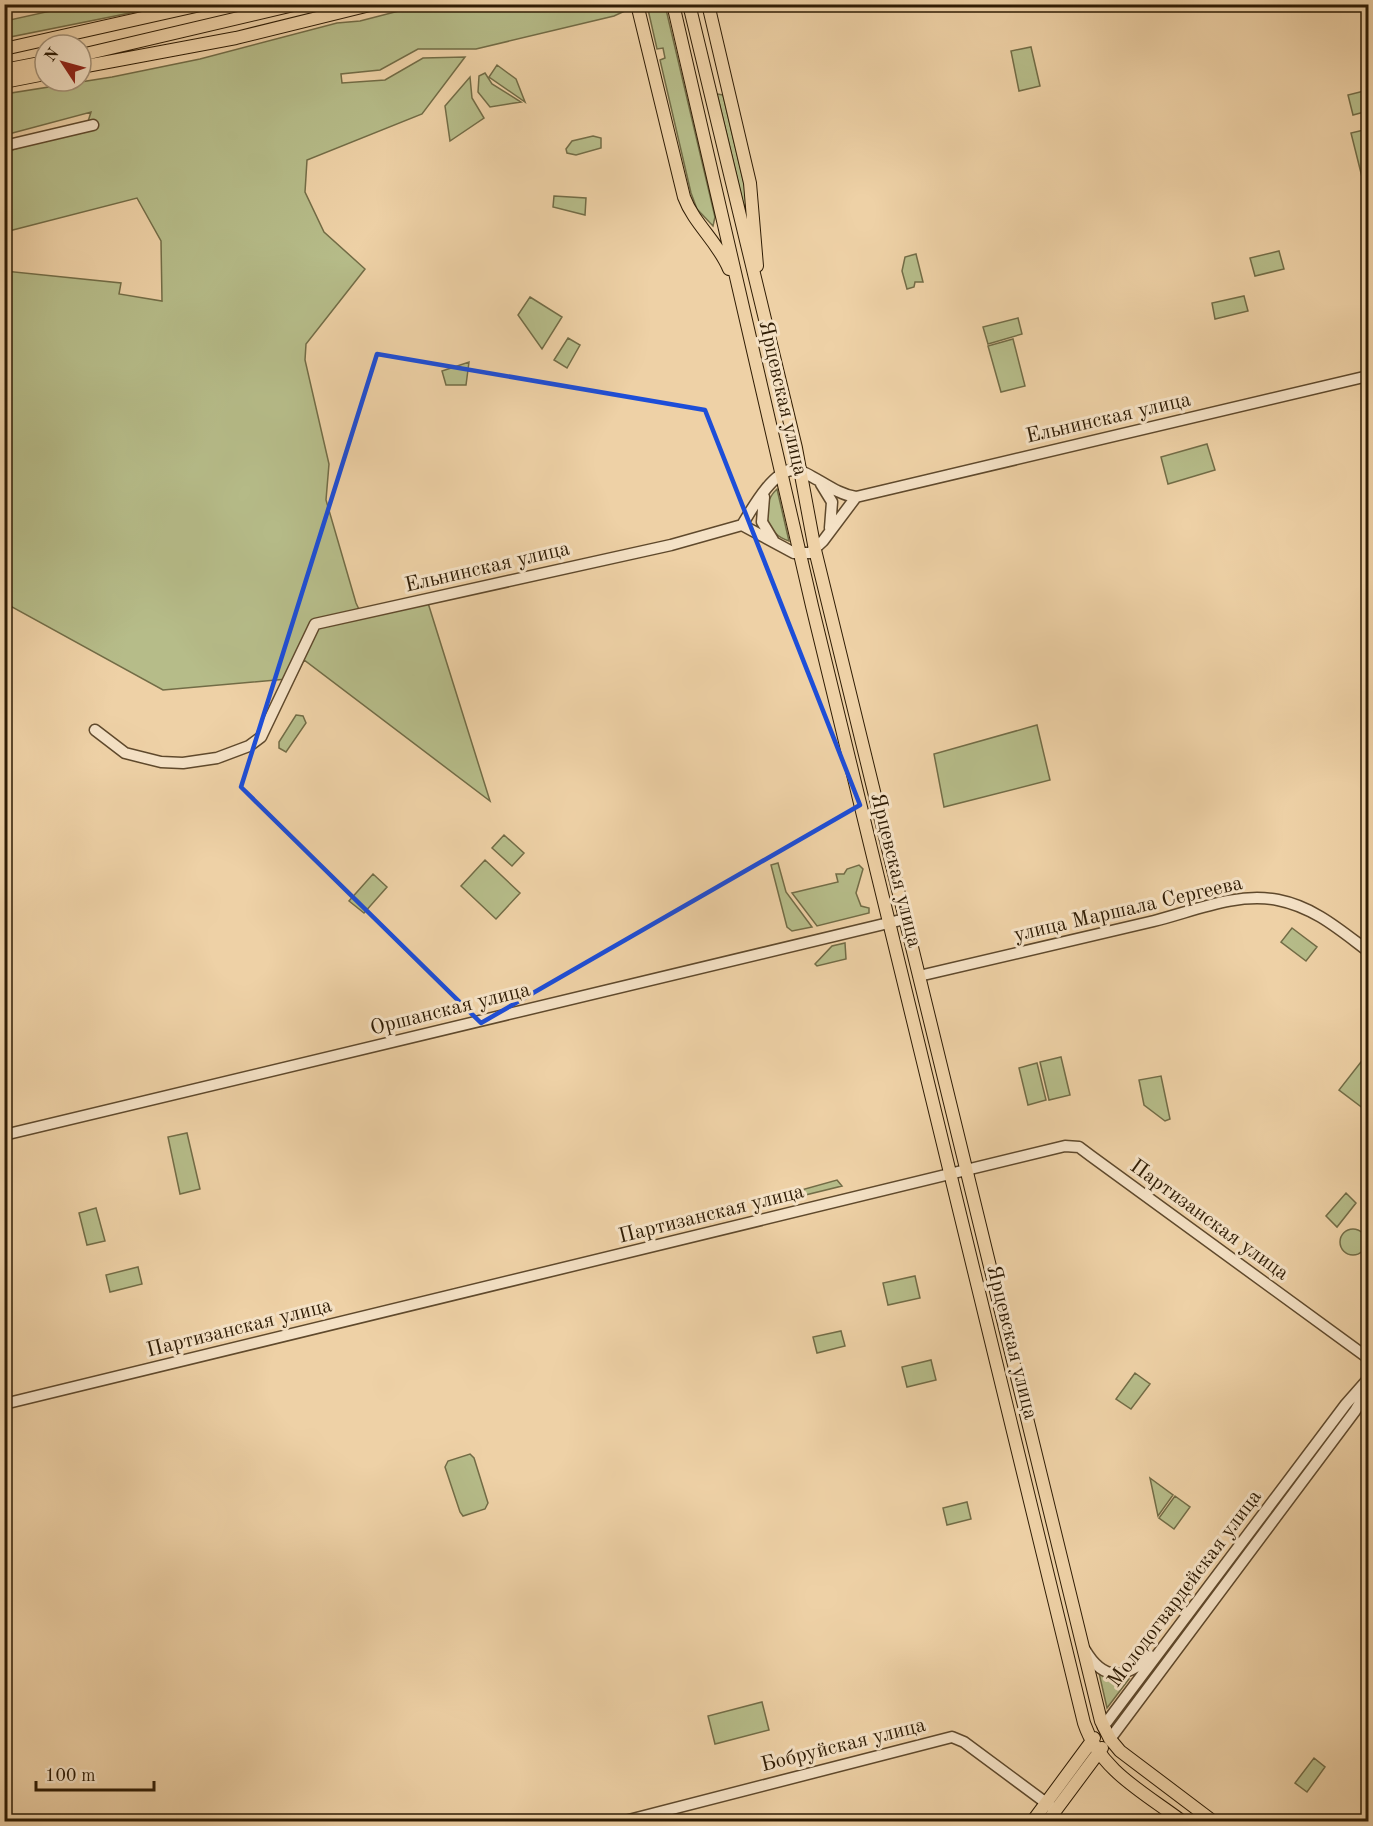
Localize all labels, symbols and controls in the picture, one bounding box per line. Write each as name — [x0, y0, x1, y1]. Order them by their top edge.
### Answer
north arrow — [33, 33, 93, 93]
text: N — [42, 45, 63, 65]
street label: Ярцевская улица — [754, 319, 811, 478]
street label: Ельнинская улица — [1024, 389, 1193, 448]
street label: Ельнинская улица — [403, 538, 572, 597]
street label: Ярцевская улица — [866, 791, 925, 950]
street label: улица Маршала Сергеева — [1012, 873, 1245, 946]
street label: Оршанская улица — [368, 979, 532, 1039]
street label: Партизанская улица — [1126, 1156, 1292, 1285]
street label: Партизанская улица — [616, 1181, 806, 1248]
street label: Ярцевская улица — [982, 1263, 1041, 1422]
street label: Партизанская улица — [144, 1295, 334, 1362]
street label: Молодогвардейская улица — [1104, 1486, 1266, 1691]
street label: Бобруйская улица — [759, 1715, 928, 1776]
scale bar — [36, 1754, 154, 1792]
text: 100 m — [45, 1767, 96, 1785]

